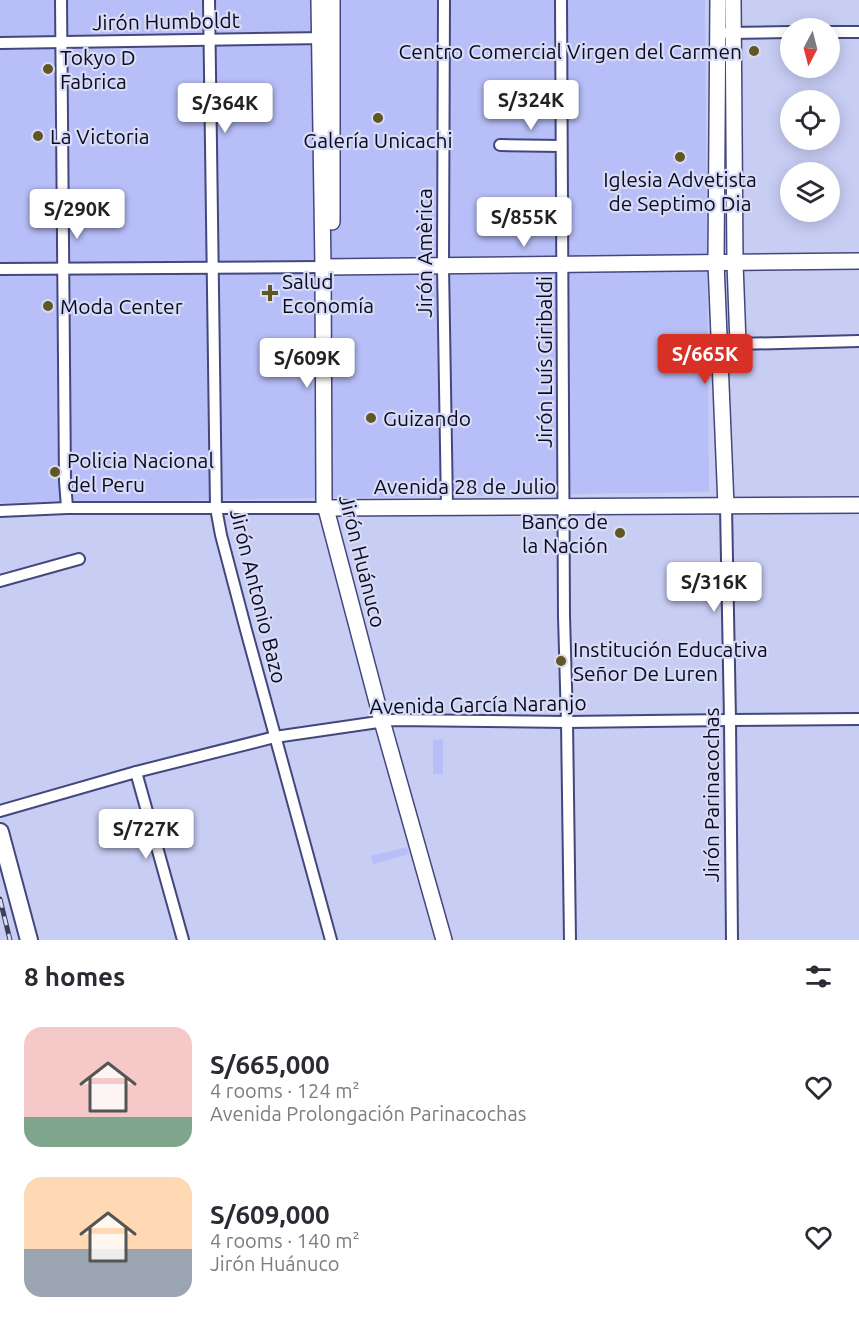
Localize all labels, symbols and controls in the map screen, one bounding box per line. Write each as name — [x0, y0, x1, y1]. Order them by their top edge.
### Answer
street label: Jirón Humboldt — [92, 8, 240, 34]
north arrow — [780, 18, 840, 78]
map controls — [780, 18, 840, 222]
place label: Centro Comercial Virgen del Carmen — [398, 39, 742, 63]
marker: Centro Comercial Virgen del Carmen — [747, 44, 761, 58]
place label: Tokyo D Fabrica — [60, 45, 136, 93]
marker: Tokyo D Fabrica — [41, 62, 55, 76]
pin: S/324K — [482, 80, 580, 131]
pin: S/364K — [176, 83, 274, 134]
text: S/324K — [498, 88, 564, 111]
button: locate — [780, 90, 840, 150]
text: S/364K — [192, 91, 258, 114]
marker: Galería Unicachi — [371, 111, 385, 125]
place label: La Victoria — [50, 124, 150, 148]
place label: Galería Unicachi — [303, 128, 453, 152]
marker: La Victoria — [31, 129, 45, 143]
marker: Iglesia Advetista de Septimo Dia — [673, 150, 687, 164]
button: layers — [780, 162, 840, 222]
place label: Iglesia Advetista de Septimo Dia — [603, 167, 757, 215]
street label: Jirón Amèrica — [412, 188, 436, 318]
pin: S/290K — [28, 189, 126, 240]
text: S/290K — [44, 197, 110, 220]
pin: S/855K — [475, 197, 573, 248]
text: S/855K — [491, 205, 557, 228]
place label: Salud Economía — [282, 269, 374, 317]
street label: Jirón Luís Giribaldi — [532, 276, 556, 448]
marker: Salud Economía — [263, 286, 277, 300]
place label: Moda Center — [60, 294, 183, 318]
marker: Moda Center — [41, 299, 55, 313]
pin: S/665K — [656, 334, 754, 385]
pin: S/609K — [258, 338, 356, 389]
text: S/665K — [672, 342, 738, 365]
text: S/609K — [274, 346, 340, 369]
place label: Guizando — [383, 406, 471, 430]
marker: Guizando — [364, 411, 378, 425]
place label: Policia Nacional del Peru — [67, 448, 214, 496]
marker: Policia Nacional del Peru — [48, 465, 62, 479]
street label: Avenida 28 de Julio — [374, 474, 556, 498]
street label: Jirón Huánuco — [335, 492, 391, 630]
street label: Jirón Antonio Bazo — [226, 506, 292, 686]
place label: Banco de la Nación — [521, 509, 608, 557]
marker: Banco de la Nación — [613, 526, 627, 540]
pin: S/316K — [665, 562, 763, 613]
text: S/316K — [681, 570, 747, 593]
place label: Institución Educativa Señor De Luren — [573, 637, 768, 685]
marker: Institución Educativa Señor De Luren — [554, 654, 568, 668]
street label: Avenida García Naranjo — [369, 690, 587, 718]
street label: Jirón Parinacochas — [699, 707, 723, 883]
pin: S/727K — [97, 809, 195, 860]
text: S/727K — [113, 817, 179, 840]
icon: filters — [802, 960, 835, 993]
text: 8 homes — [24, 962, 125, 991]
text: S/665,000 — [210, 1050, 330, 1079]
icon: home — [72, 1051, 144, 1123]
icon: heart — [802, 1071, 835, 1104]
text: 4 rooms · 124 m² — [210, 1079, 360, 1102]
text: Avenida Prolongación Parinacochas — [210, 1102, 526, 1125]
text: S/609,000 — [210, 1200, 330, 1229]
icon: home — [72, 1201, 144, 1273]
icon: heart — [802, 1221, 835, 1254]
text: 4 rooms · 140 m² — [210, 1229, 360, 1252]
text: Jirón Huánuco — [210, 1252, 339, 1275]

